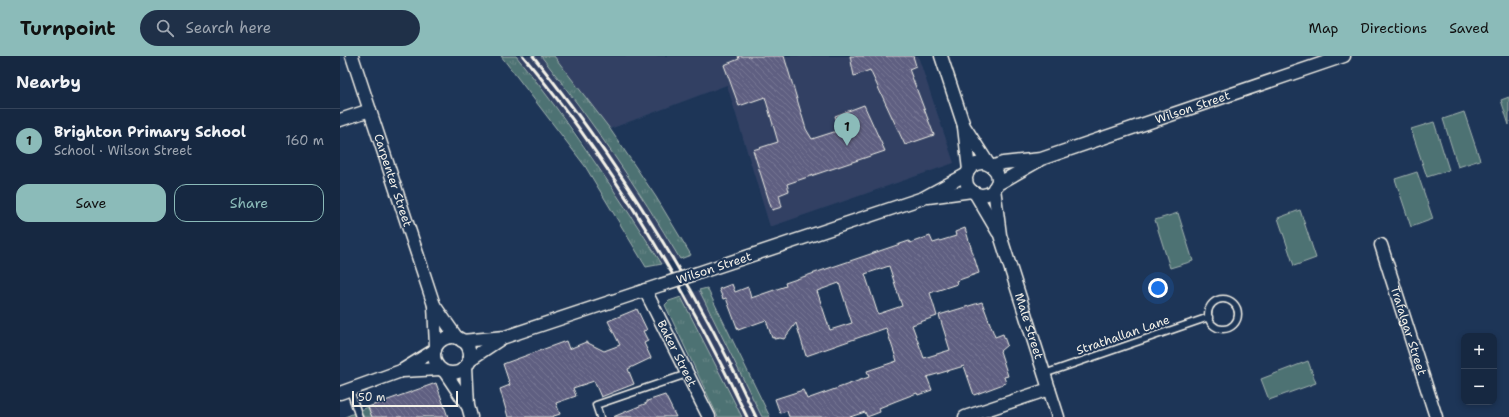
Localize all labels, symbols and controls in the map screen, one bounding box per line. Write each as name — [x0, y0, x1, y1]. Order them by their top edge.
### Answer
search box — [140, 10, 420, 46]
text: Turnpoint — [20, 16, 116, 41]
icon: search — [154, 17, 176, 39]
text: Search here — [186, 18, 271, 38]
text: Map — [1309, 19, 1339, 37]
text: Directions — [1361, 19, 1427, 37]
text: Saved — [1449, 19, 1489, 37]
text: Nearby — [16, 71, 81, 93]
street label: Wilson Street — [1153, 87, 1232, 128]
pin: 1 — [834, 113, 860, 146]
text: Brighton Primary School — [54, 122, 246, 142]
text: 1 — [26, 132, 32, 149]
text: 160 m — [286, 132, 324, 149]
street label: Carpenter Street — [370, 132, 416, 229]
text: School · Wilson Street — [54, 142, 192, 159]
button: Save — [16, 184, 166, 222]
button: Share — [174, 184, 324, 222]
street label: Wilson Street — [674, 248, 754, 288]
your location — [1148, 278, 1168, 298]
street label: Trafalgar Street — [1387, 284, 1430, 377]
street label: Male Street — [1011, 291, 1047, 361]
street label: Strathallan Lane — [1074, 311, 1172, 358]
street label: Baker Street — [653, 317, 700, 389]
map controls — [1461, 333, 1497, 405]
button: + — [1461, 333, 1497, 369]
button: − — [1461, 369, 1497, 405]
scale bar — [352, 389, 458, 408]
text: 50 m — [358, 390, 386, 405]

